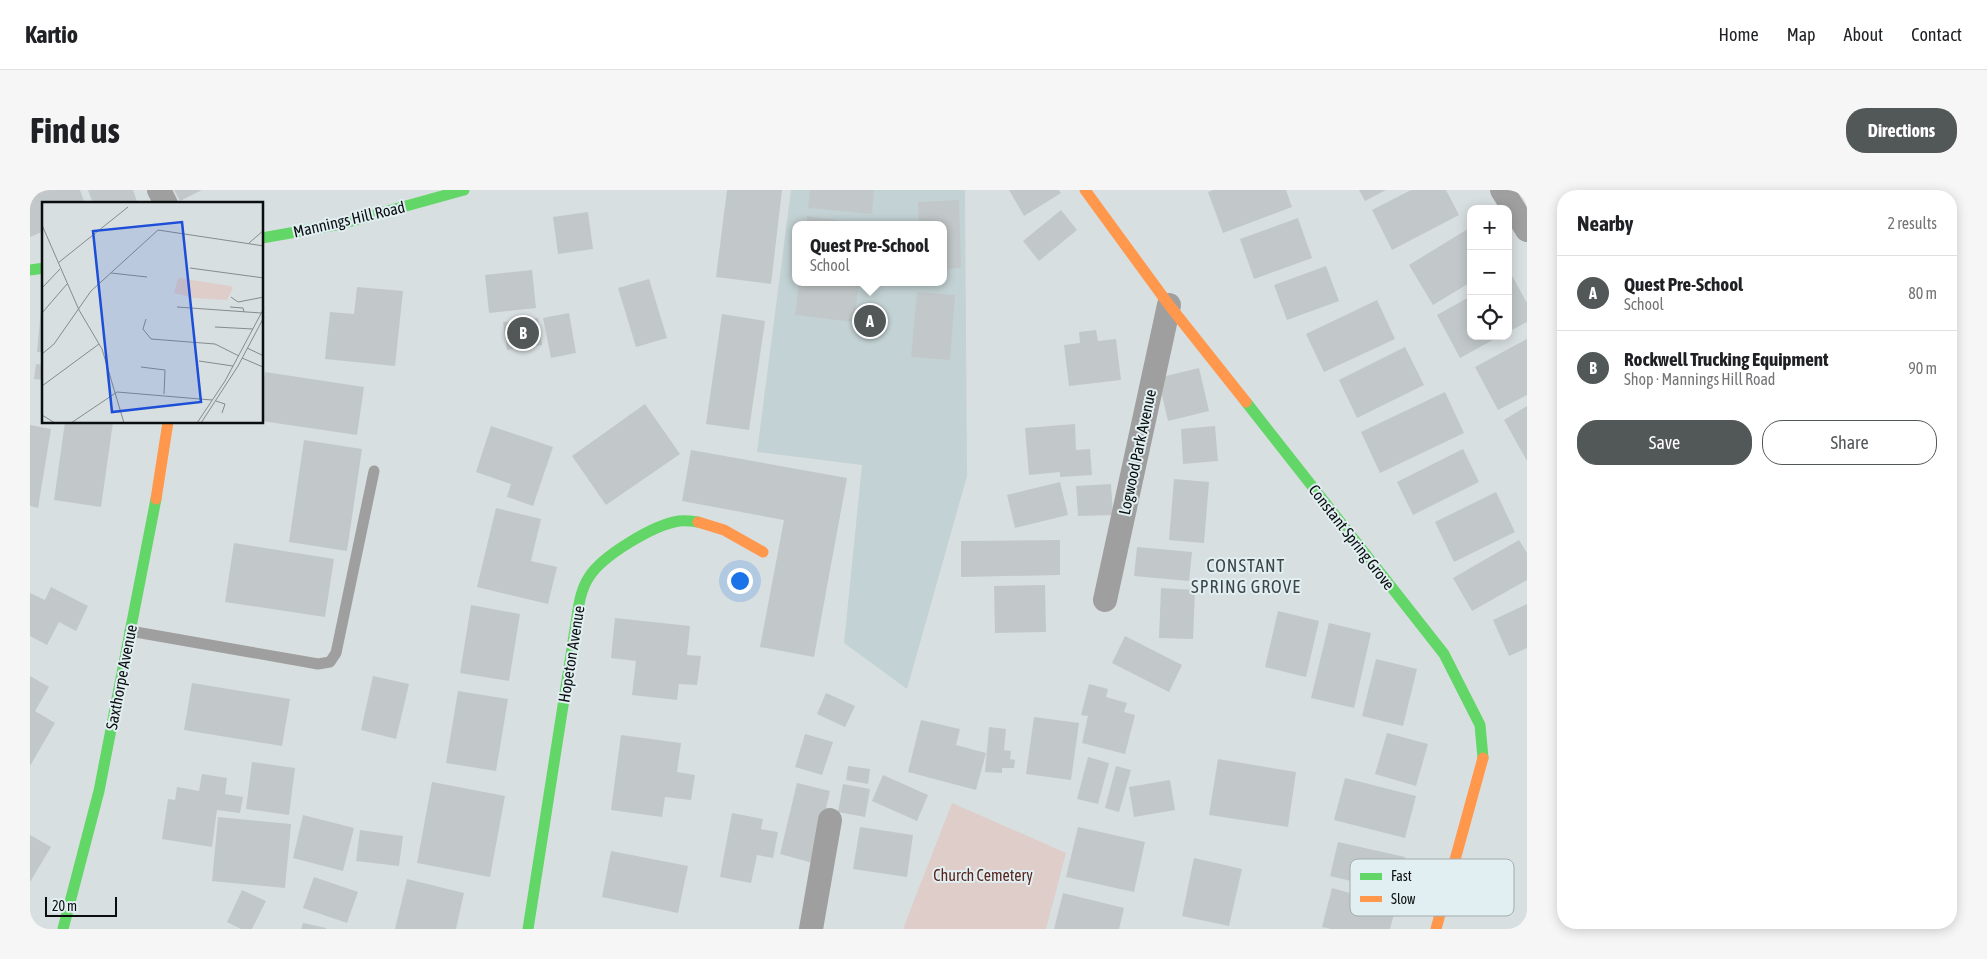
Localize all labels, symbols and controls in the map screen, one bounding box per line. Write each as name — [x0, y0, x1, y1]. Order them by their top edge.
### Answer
text: Kartio — [25, 21, 78, 48]
text: Home — [1719, 24, 1759, 45]
text: Map — [1787, 24, 1816, 45]
text: About — [1844, 24, 1883, 45]
text: Contact — [1911, 24, 1962, 45]
button: Directions — [1846, 108, 1957, 153]
text: Find us — [30, 110, 120, 150]
street label: Mannings Hill Road — [291, 197, 407, 242]
inset map — [42, 202, 264, 424]
map controls — [1467, 205, 1512, 340]
button: + — [1467, 205, 1512, 250]
text: Nearby — [1577, 211, 1633, 235]
text: 2 results — [1887, 214, 1937, 232]
popup — [792, 221, 947, 286]
text: Quest Pre-School — [810, 234, 929, 256]
button: − — [1467, 250, 1512, 295]
text: School — [810, 256, 850, 274]
text: Quest Pre-School — [1624, 273, 1743, 295]
text: A — [1589, 284, 1597, 302]
text: 80 m — [1908, 284, 1937, 302]
button: locate — [1467, 295, 1512, 340]
text: School — [1624, 295, 1664, 313]
pin: A — [854, 302, 886, 340]
pin: B — [507, 314, 539, 352]
text: Rockwell Trucking Equipment — [1624, 348, 1829, 370]
text: B — [1589, 359, 1597, 377]
text: 90 m — [1908, 359, 1937, 377]
text: Shop · Mannings Hill Road — [1624, 370, 1775, 388]
street label: Logwood Park Avenue — [1115, 388, 1160, 517]
button: Save — [1577, 420, 1752, 465]
button: Share — [1762, 420, 1937, 465]
street label: Constant Spring Grove — [1305, 481, 1399, 594]
district label: CONSTANT SPRING GROVE — [1191, 555, 1301, 597]
your location — [727, 568, 753, 594]
street label: Hopeton Avenue — [554, 604, 589, 704]
street label: Saxthorpe Avenue — [102, 623, 141, 731]
legend — [1350, 859, 1514, 916]
park label: Church Cemetery — [933, 866, 1033, 885]
text: Fast — [1391, 868, 1412, 884]
text: Slow — [1391, 891, 1416, 907]
scale bar — [45, 894, 118, 917]
text: 20 m — [52, 898, 77, 914]

